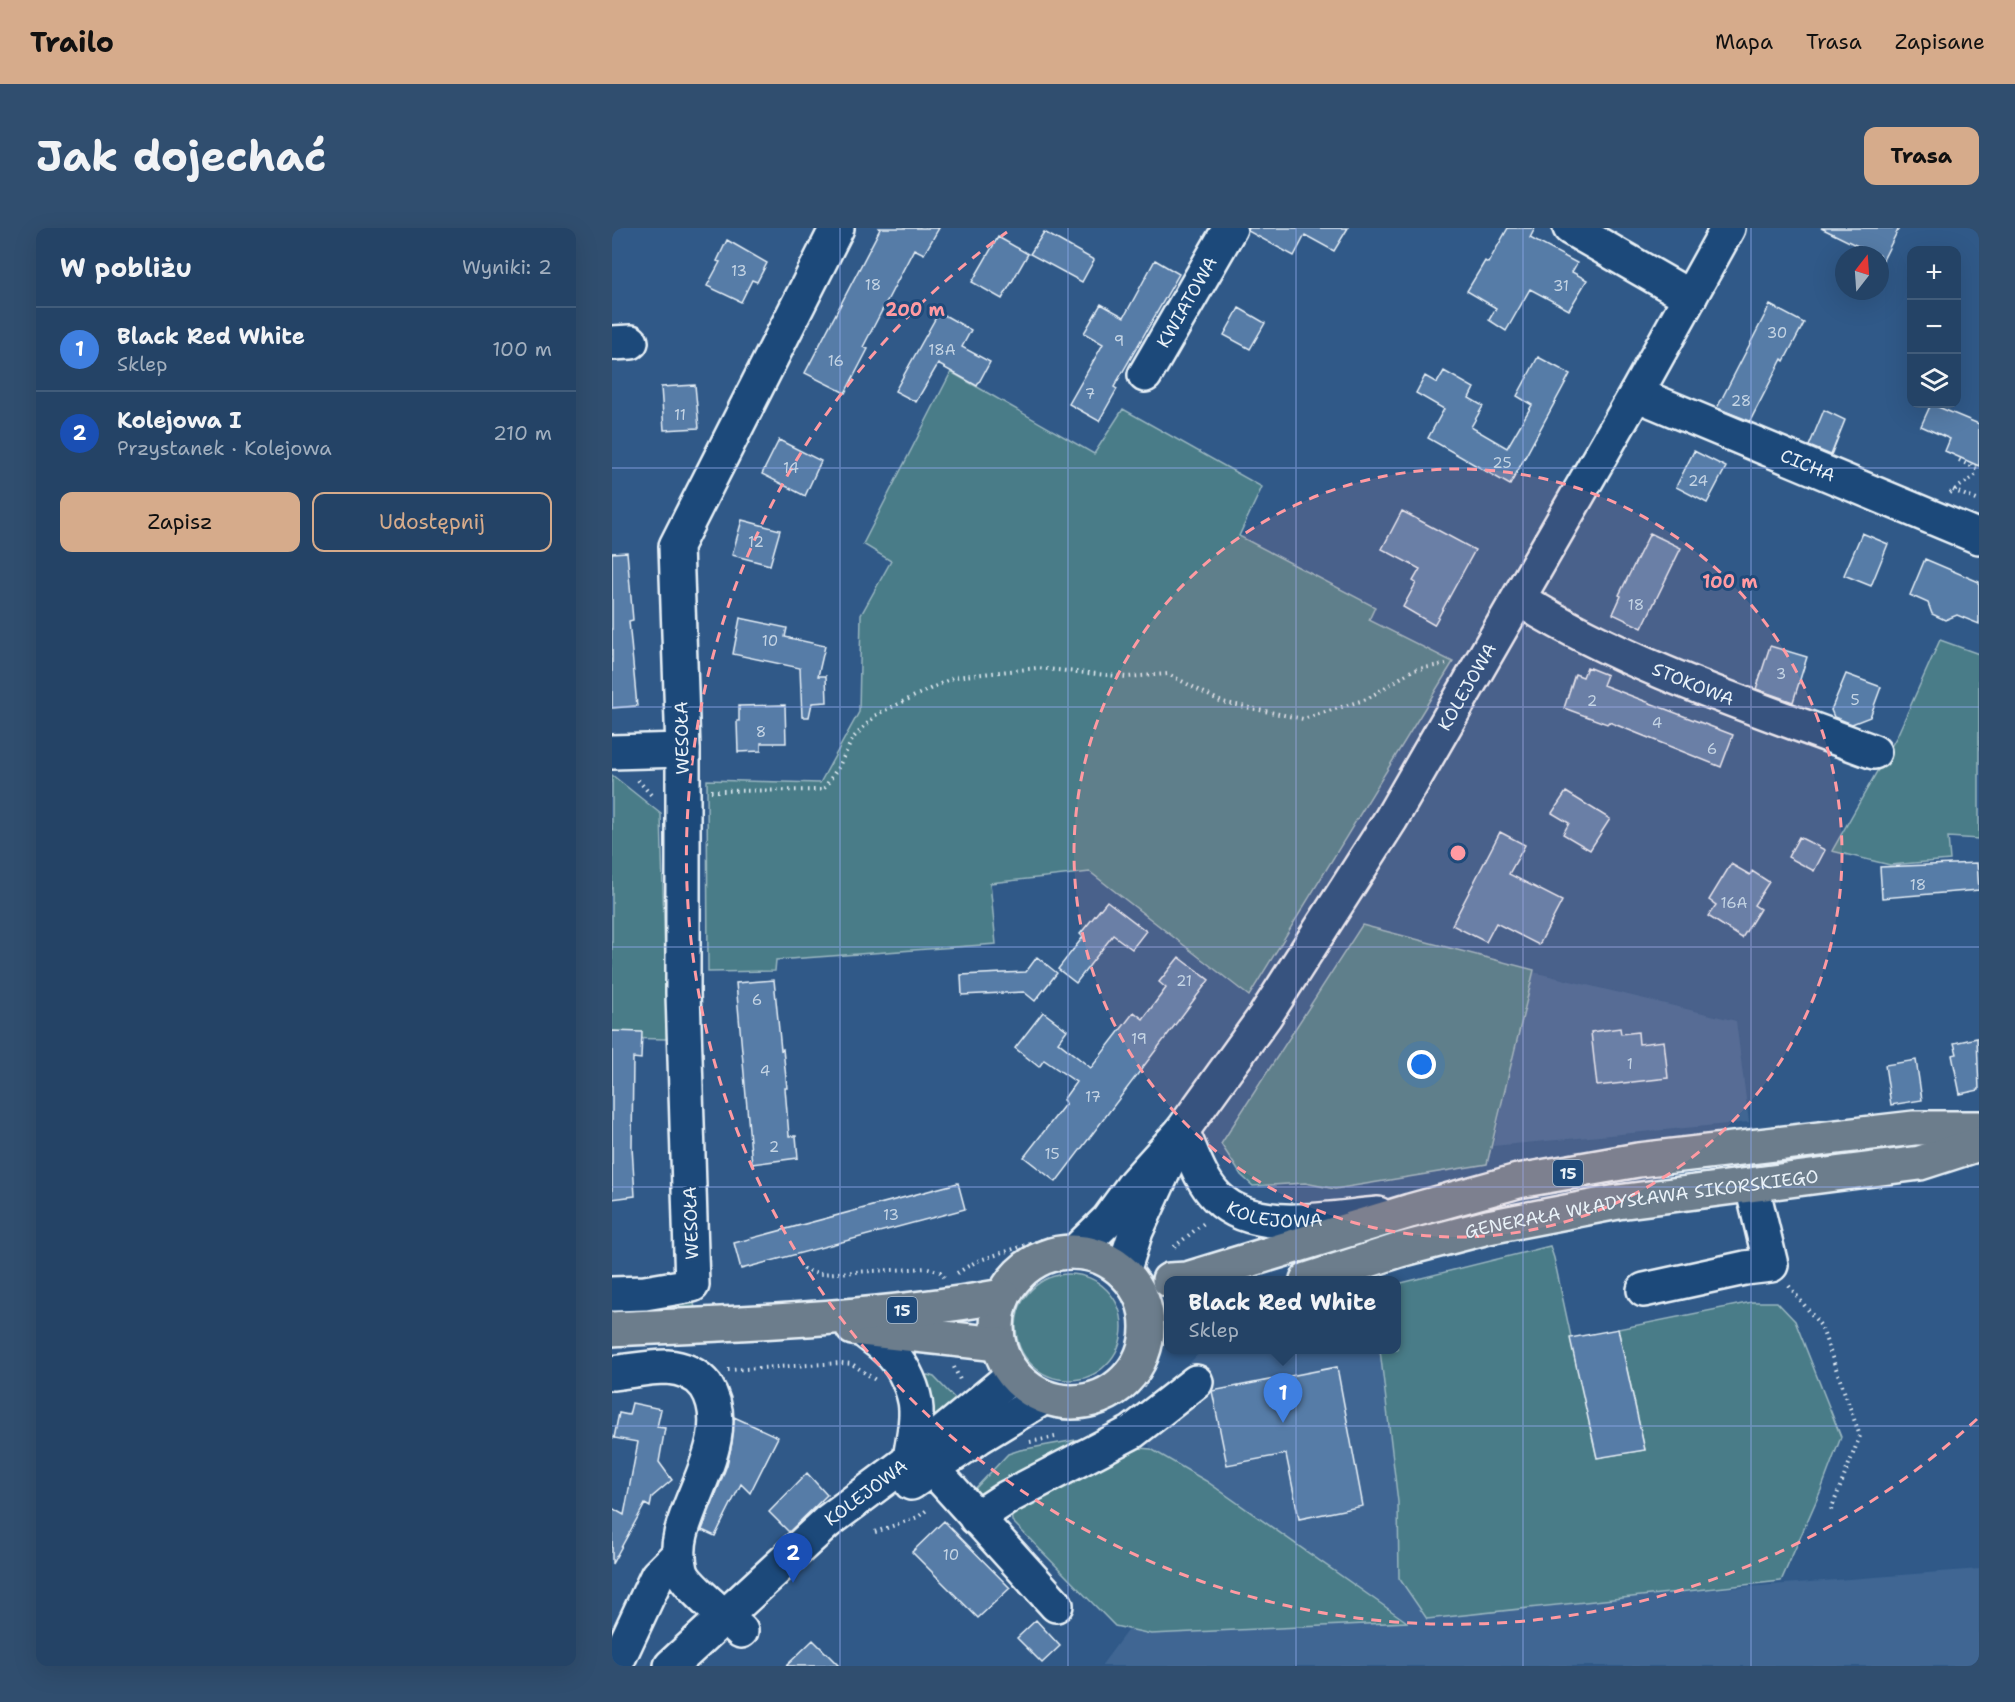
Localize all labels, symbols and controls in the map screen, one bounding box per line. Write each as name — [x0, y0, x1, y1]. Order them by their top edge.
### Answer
text: Trailo — [30, 23, 114, 61]
text: Mapa — [1715, 28, 1773, 56]
text: Trasa — [1806, 28, 1862, 56]
text: Zapisane — [1895, 28, 1985, 56]
button: Trasa — [1864, 127, 1979, 185]
text: Jak dojechać — [36, 128, 326, 184]
north arrow — [1835, 246, 1889, 300]
map controls — [1907, 246, 1961, 408]
button: + — [1907, 246, 1961, 300]
text: W pobliżu — [60, 250, 192, 285]
street label: KWIATOWA — [1151, 252, 1223, 352]
text: Wyniki: 2 — [462, 254, 552, 280]
house number: 13 — [731, 261, 747, 281]
house number: 18 — [865, 275, 881, 295]
house number: 31 — [1553, 276, 1569, 296]
text: 200 m — [885, 298, 946, 322]
button: − — [1907, 300, 1961, 354]
text: Black Red White — [117, 322, 305, 351]
house number: 30 — [1767, 323, 1787, 343]
house number: 9 — [1114, 331, 1124, 351]
text: 1 — [75, 336, 84, 362]
text: 100 m — [492, 336, 552, 362]
house number: 18A — [928, 340, 956, 360]
text: Sklep — [117, 351, 168, 377]
house number: 16 — [828, 351, 844, 371]
button: layers — [1907, 354, 1961, 408]
house number: 7 — [1085, 384, 1095, 404]
house number: 28 — [1731, 391, 1751, 411]
house number: 11 — [674, 405, 686, 425]
text: Kolejowa I — [117, 406, 242, 435]
text: 2 — [73, 420, 87, 446]
text: 210 m — [493, 420, 552, 446]
text: Przystanek · Kolejowa — [117, 435, 332, 461]
street label: CICHA — [1777, 444, 1839, 488]
house number: 25 — [1492, 453, 1512, 473]
house number: 14 — [783, 458, 799, 478]
house number: 24 — [1688, 471, 1708, 491]
button: Zapisz — [60, 492, 300, 552]
button: Udostępnij — [312, 492, 552, 552]
house number: 12 — [748, 532, 764, 552]
text: 100 m — [1702, 570, 1758, 594]
house number: 18 — [1628, 595, 1644, 615]
house number: 10 — [762, 631, 778, 651]
street label: KOLEJOWA — [1432, 639, 1502, 735]
street label: STOKOWA — [1648, 657, 1737, 711]
house number: 3 — [1776, 664, 1786, 684]
house number: 5 — [1850, 690, 1860, 710]
house number: 2 — [1587, 691, 1597, 711]
street label: WESOŁA — [669, 701, 695, 775]
house number: 4 — [1652, 713, 1662, 733]
house number: 8 — [756, 722, 766, 742]
house number: 6 — [1707, 739, 1717, 759]
centre of rings — [1448, 843, 1468, 863]
house number: 18 — [1910, 875, 1926, 895]
house number: 16A — [1721, 893, 1748, 913]
house number: 21 — [1176, 971, 1192, 991]
house number: 6 — [752, 990, 762, 1010]
house number: 19 — [1131, 1029, 1147, 1049]
your location — [1407, 1050, 1436, 1079]
house number: 1 — [1627, 1054, 1633, 1074]
house number: 4 — [760, 1061, 770, 1081]
house number: 17 — [1085, 1087, 1101, 1107]
house number: 2 — [769, 1137, 779, 1157]
house number: 15 — [1044, 1144, 1060, 1164]
road number: 15 — [1553, 1160, 1583, 1186]
street label: GENERAŁA WŁADYSŁAWA SIKORSKIEGO — [1462, 1164, 1820, 1245]
street label: WESOŁA — [678, 1186, 704, 1260]
street label: KOLEJOWA — [1222, 1196, 1324, 1233]
house number: 13 — [883, 1205, 899, 1225]
popup — [1164, 1276, 1401, 1354]
text: Black Red White — [1188, 1288, 1377, 1317]
road number: 15 — [887, 1297, 917, 1323]
text: Sklep — [1188, 1317, 1239, 1343]
pin: 1 — [1264, 1374, 1302, 1423]
street label: KOLEJOWA — [820, 1454, 912, 1532]
pin: 2 — [774, 1534, 813, 1583]
house number: 10 — [943, 1545, 959, 1565]

